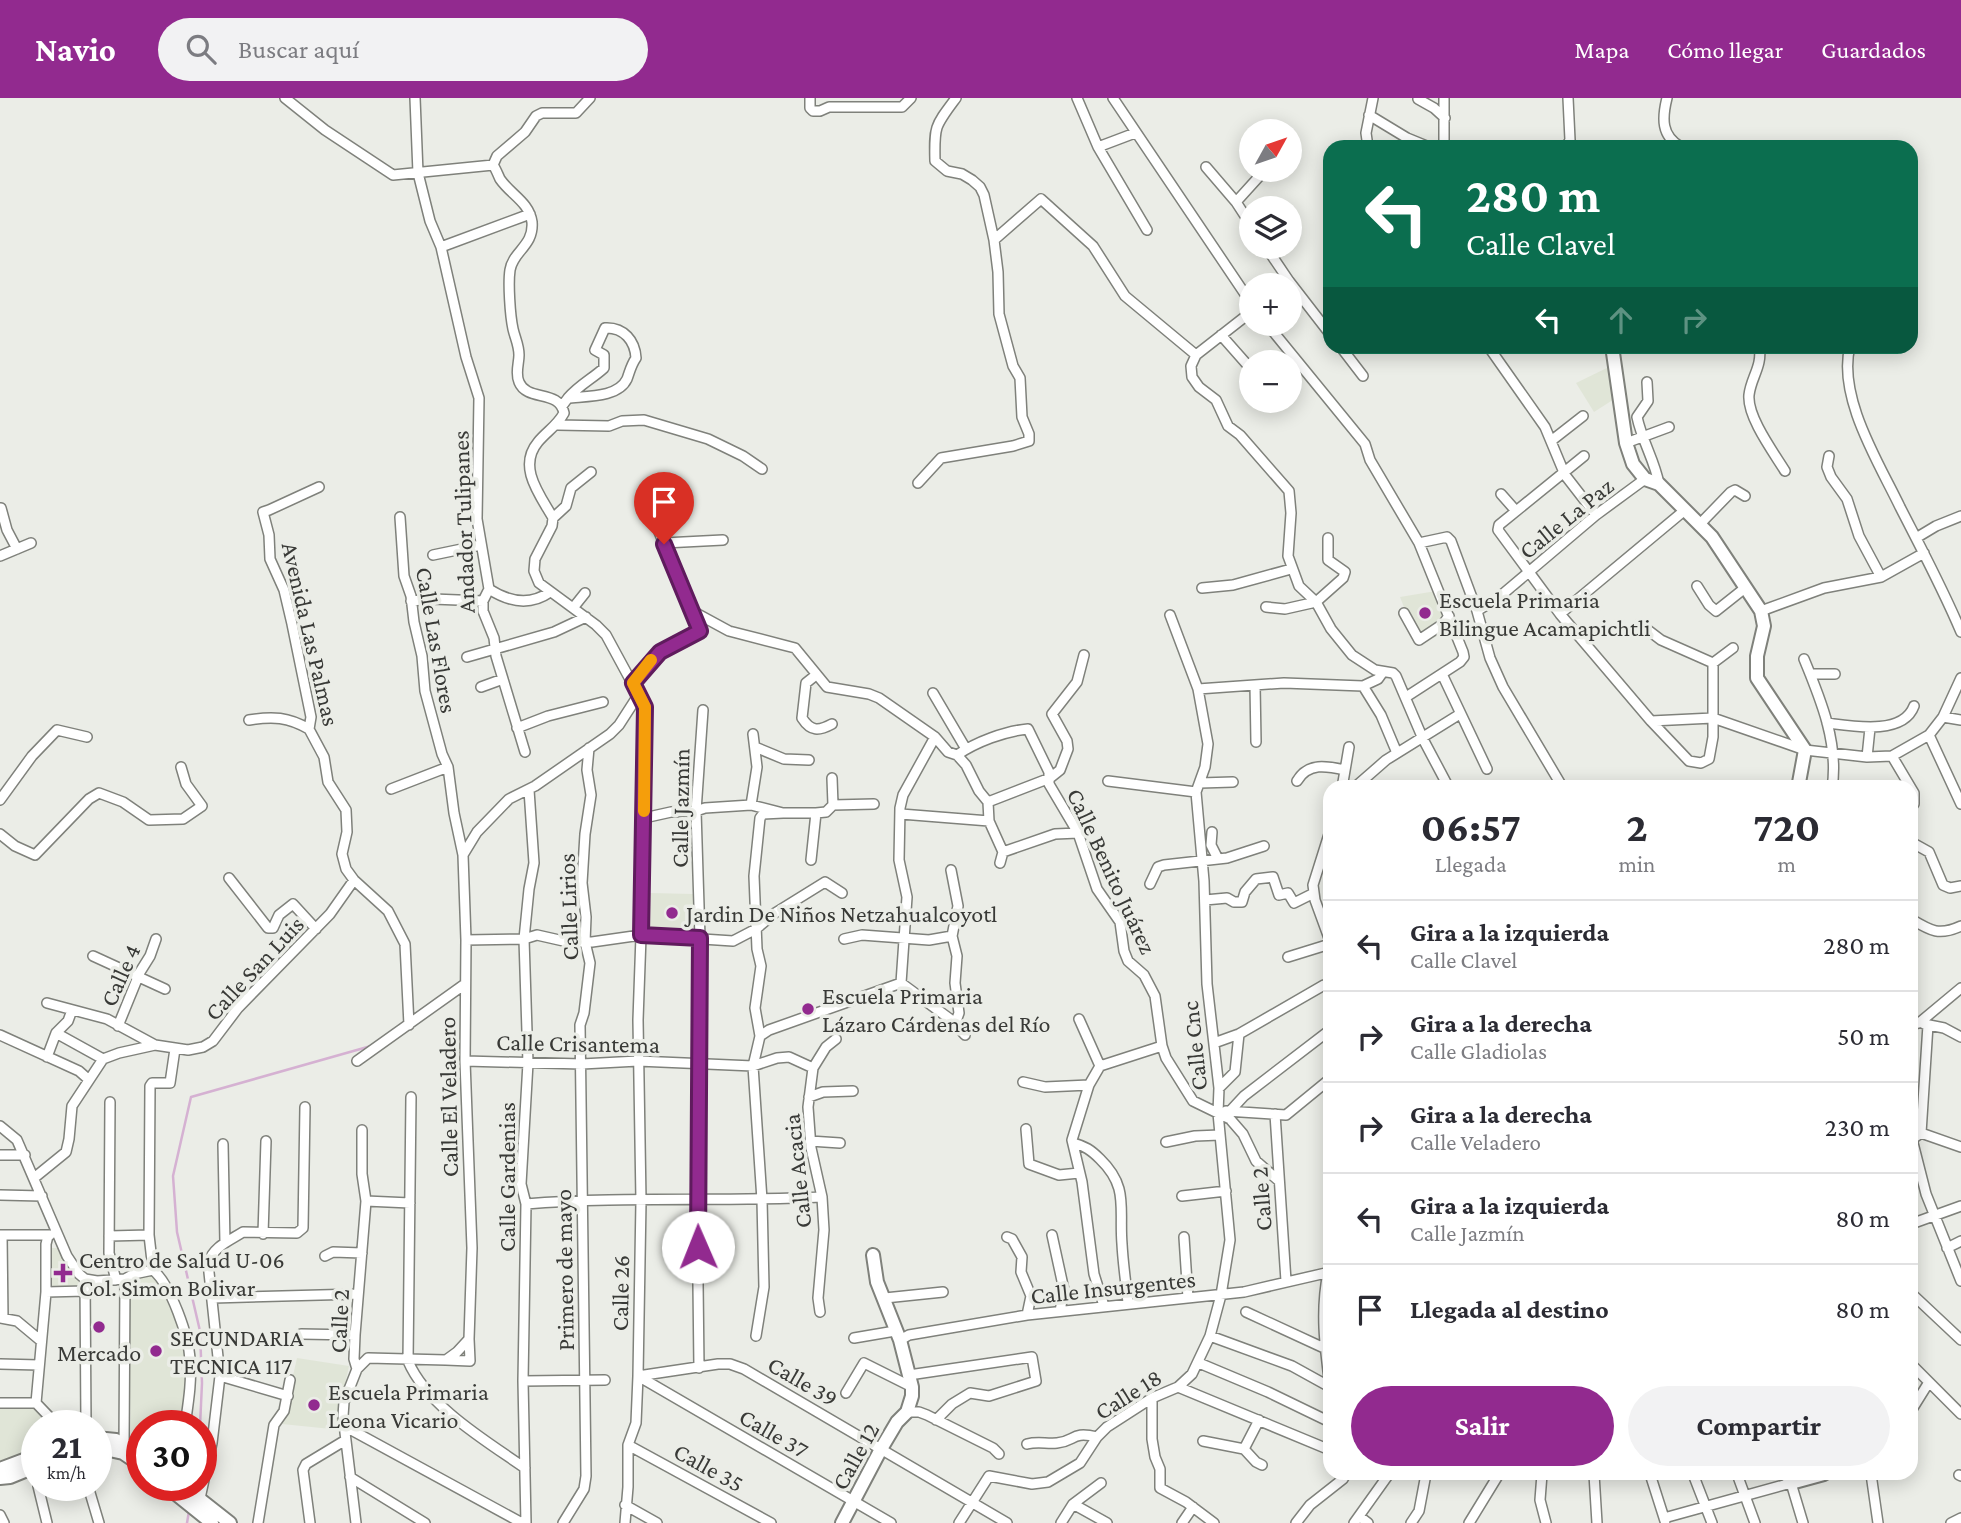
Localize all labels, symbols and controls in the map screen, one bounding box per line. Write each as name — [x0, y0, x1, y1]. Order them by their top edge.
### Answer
search box — [158, 18, 648, 81]
icon: search — [182, 30, 220, 68]
text: Navio — [35, 31, 116, 68]
text: Buscar aquí — [238, 35, 359, 64]
text: Mapa — [1575, 36, 1629, 63]
text: Cómo llegar — [1667, 36, 1783, 63]
text: Guardados — [1821, 36, 1926, 63]
north arrow — [1239, 119, 1302, 182]
map controls — [1239, 119, 1302, 413]
icon: left — [1351, 168, 1442, 259]
text: 280 m — [1466, 168, 1600, 223]
button: layers — [1239, 196, 1302, 259]
text: Calle Clavel — [1466, 226, 1615, 262]
button: + — [1239, 273, 1302, 336]
icon: left — [1529, 301, 1567, 339]
icon: ahead — [1602, 301, 1640, 339]
icon: right — [1675, 301, 1713, 339]
button: − — [1239, 350, 1302, 413]
street label: Andador Tulipanes — [446, 430, 480, 614]
pin — [634, 472, 694, 544]
street label: Calle La Paz — [1513, 472, 1619, 564]
icon: arrive — [645, 483, 683, 521]
street label: Avenida Las Palmas — [277, 539, 345, 729]
street label: Calle Las Flores — [411, 565, 463, 715]
place label: Escuela Primaria Bilingue Acamapichtli — [1439, 586, 1651, 641]
marker: Escuela Primaria Bilingue Acamapichtli — [1417, 605, 1433, 621]
street label: Calle Jazmín — [665, 748, 695, 868]
street label: Calle Benito Juárez — [1062, 784, 1162, 958]
text: 06:57 — [1421, 803, 1521, 850]
text: 2 — [1626, 803, 1648, 850]
text: 720 — [1753, 803, 1820, 850]
text: Llegada — [1435, 851, 1507, 877]
text: min — [1618, 851, 1655, 877]
text: m — [1777, 851, 1796, 877]
street label: Calle Lirios — [553, 853, 583, 961]
place label: Jardin De Niños Netzahualcoyotl — [684, 900, 997, 927]
marker: Jardin De Niños Netzahualcoyotl — [664, 905, 680, 921]
street label: Calle San Luis — [199, 910, 309, 1026]
text: Gira a la izquierda — [1410, 918, 1609, 947]
icon: left — [1351, 927, 1389, 965]
text: 280 m — [1823, 931, 1890, 960]
street label: Calle 4 — [94, 940, 146, 1010]
text: Calle Clavel — [1410, 947, 1517, 973]
place label: Escuela Primaria Lázaro Cárdenas del Río — [822, 982, 1051, 1037]
street label: Calle Cnc — [1176, 1000, 1212, 1092]
marker: Escuela Primaria Lázaro Cárdenas del Río — [800, 1001, 816, 1017]
text: Gira a la derecha — [1410, 1009, 1592, 1038]
street label: Calle El Veladero — [433, 1017, 463, 1177]
icon: right — [1351, 1018, 1389, 1056]
text: 50 m — [1837, 1022, 1890, 1051]
street label: Calle Crisantema — [496, 1028, 660, 1058]
text: Calle Gladiolas — [1410, 1038, 1547, 1064]
text: Gira a la derecha — [1410, 1100, 1592, 1129]
street label: Calle Gardenias — [493, 1102, 520, 1252]
icon: right — [1351, 1109, 1389, 1147]
street label: Calle Acacia — [778, 1112, 816, 1230]
text: 230 m — [1825, 1113, 1890, 1142]
text: Calle Veladero — [1410, 1129, 1541, 1155]
street label: Calle 2 — [1245, 1166, 1277, 1232]
street label: Primero de mayo — [549, 1189, 579, 1351]
text: Gira a la izquierda — [1410, 1191, 1609, 1220]
icon: left — [1351, 1200, 1389, 1238]
text: 80 m — [1836, 1204, 1890, 1233]
position arrow — [661, 1210, 735, 1284]
text: Calle Jazmín — [1410, 1220, 1525, 1246]
place label: Centro de Salud U-06 Col. Simon Bolivar — [79, 1246, 285, 1301]
street label: Calle 26 — [606, 1255, 634, 1331]
marker: Centro de Salud U-06 Col. Simon Bolivar — [53, 1263, 73, 1283]
street label: Calle Insurgentes — [1029, 1265, 1197, 1309]
street label: Calle 2 — [324, 1288, 354, 1354]
icon: arrive — [1351, 1291, 1389, 1329]
text: Llegada al destino — [1410, 1295, 1609, 1324]
text: 80 m — [1836, 1295, 1890, 1324]
marker: Mercado — [91, 1319, 107, 1335]
place label: SECUNDARIA TECNICA 117 — [170, 1324, 304, 1379]
place label: Mercado — [57, 1339, 141, 1366]
marker: SECUNDARIA TECNICA 117 — [148, 1343, 164, 1359]
street label: Calle 39 — [763, 1350, 843, 1412]
street label: Calle 18 — [1090, 1363, 1166, 1425]
place label: Escuela Primaria Leona Vicario — [328, 1378, 489, 1433]
button: Salir — [1351, 1386, 1614, 1466]
button: Compartir — [1628, 1386, 1890, 1466]
marker: Escuela Primaria Leona Vicario — [306, 1397, 322, 1413]
street label: Calle 37 — [735, 1403, 813, 1463]
speed limit sign: 30 — [126, 1410, 217, 1501]
street label: Calle 12 — [826, 1418, 884, 1494]
text: 21 — [51, 1427, 82, 1466]
street label: Calle 35 — [669, 1437, 749, 1497]
text: km/h — [47, 1463, 86, 1483]

